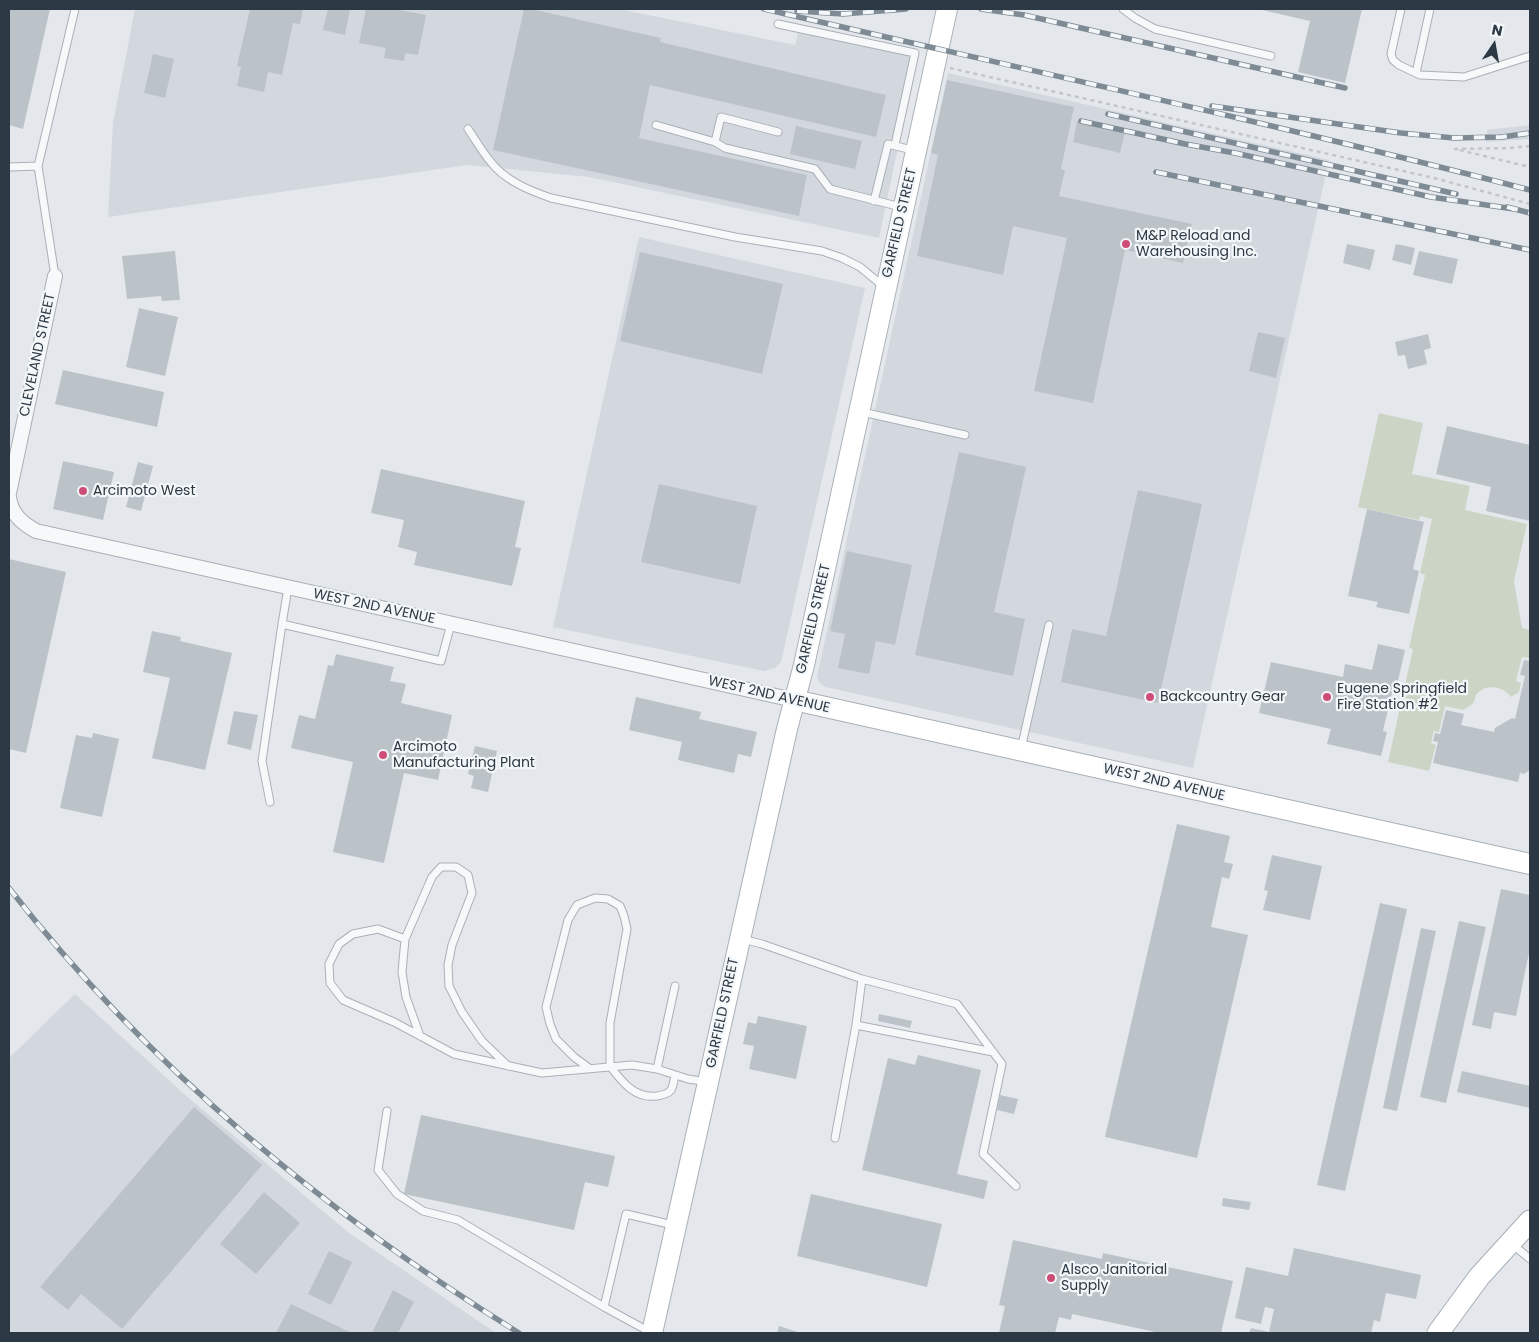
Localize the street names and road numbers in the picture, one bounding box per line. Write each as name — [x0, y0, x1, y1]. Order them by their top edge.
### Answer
street label: GARFIELD STREET — [879, 166, 921, 280]
street label: CLEVELAND STREET — [17, 292, 59, 418]
street label: GARFIELD STREET — [793, 562, 835, 676]
street label: WEST 2ND AVENUE — [311, 586, 437, 628]
street label: WEST 2ND AVENUE — [706, 673, 832, 717]
street label: WEST 2ND AVENUE — [1101, 761, 1227, 805]
street label: GARFIELD STREET — [703, 956, 743, 1070]

